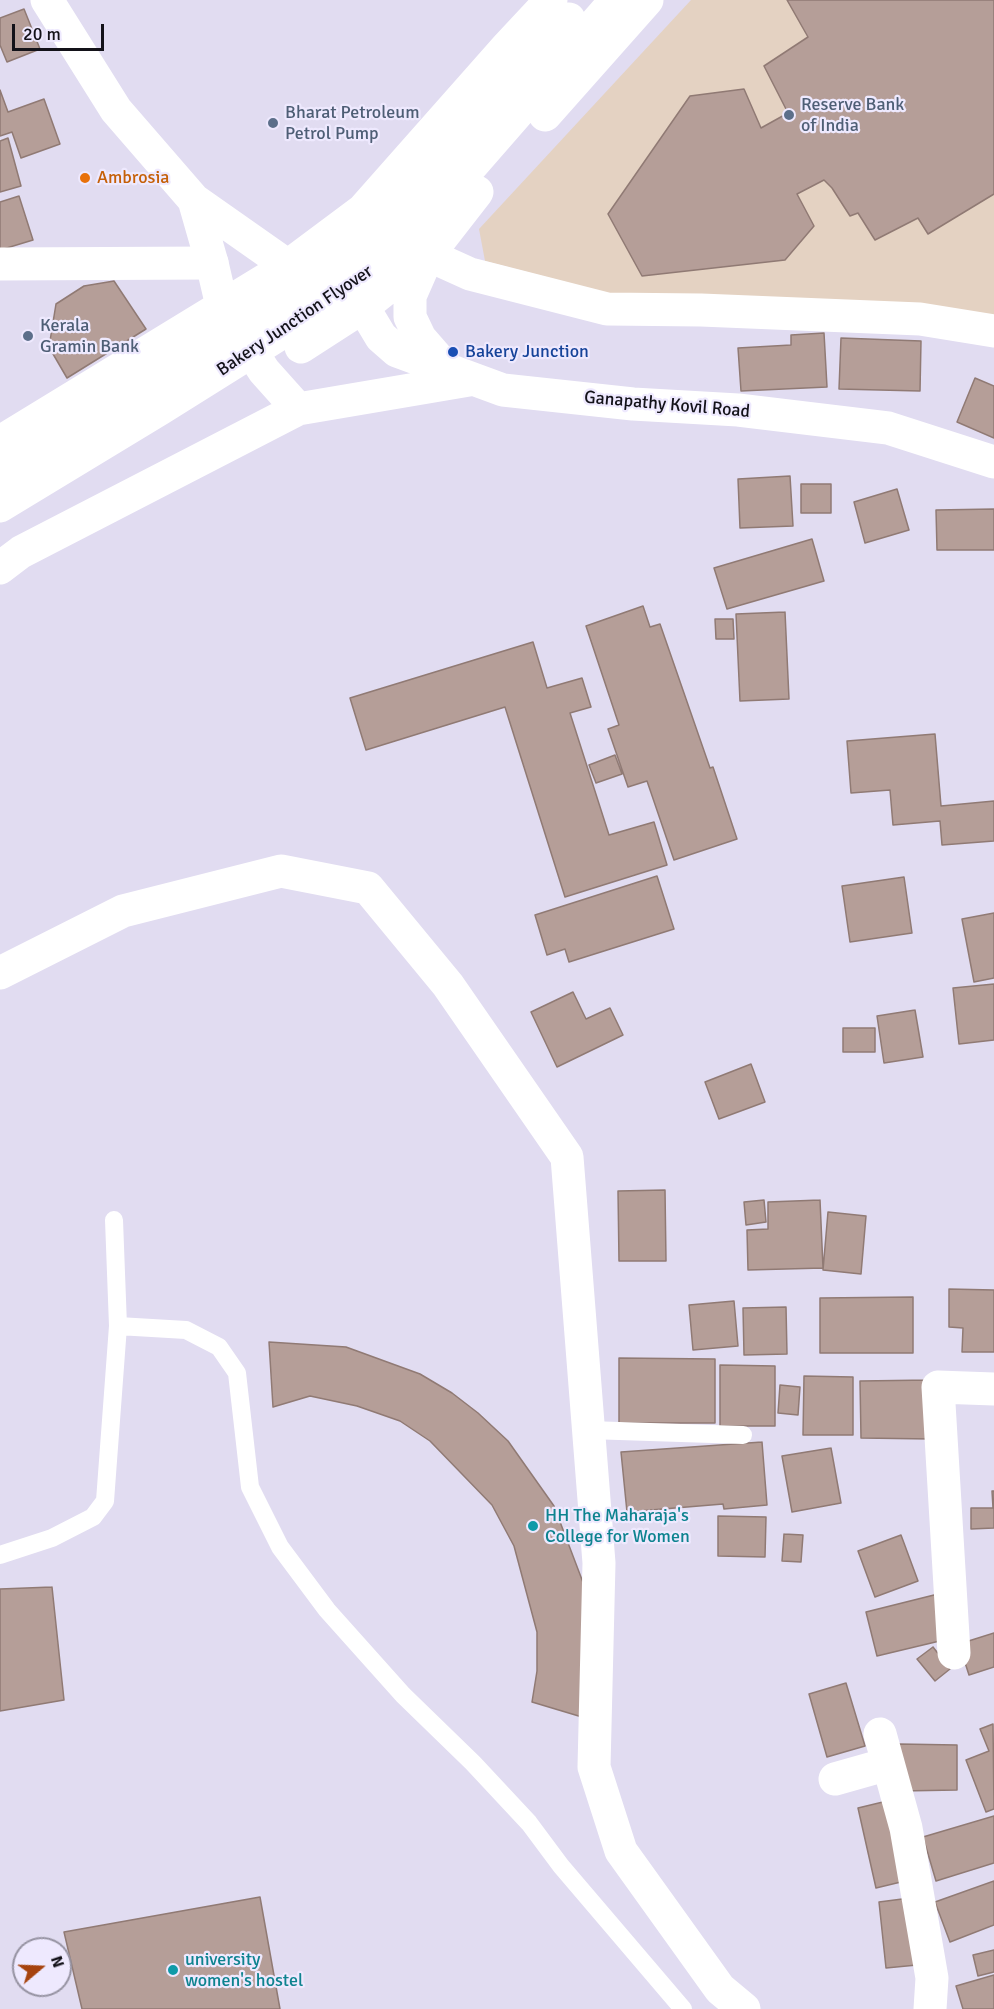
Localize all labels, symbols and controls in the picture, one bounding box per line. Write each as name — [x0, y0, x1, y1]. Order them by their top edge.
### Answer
scale bar — [15, 12, 106, 50]
text: 20 m — [23, 23, 61, 45]
place label: Reserve Bank of India — [801, 94, 904, 136]
place label: Bharat Petroleum Petrol Pump — [285, 102, 419, 144]
marker: Reserve Bank of India — [782, 108, 796, 122]
marker: Bharat Petroleum Petrol Pump — [266, 116, 280, 130]
place label: Ambrosia — [97, 167, 169, 189]
marker: Ambrosia — [78, 171, 92, 185]
street label: Bakery Junction Flyover — [213, 261, 377, 381]
place label: Kerala Gramin Bank — [40, 315, 139, 358]
marker: Kerala Gramin Bank — [21, 329, 35, 343]
place label: Bakery Junction — [465, 341, 589, 363]
marker: Bakery Junction — [446, 345, 460, 359]
street label: Ganapathy Kovil Road — [583, 387, 751, 423]
place label: HH The Maharaja's College for Women — [545, 1505, 690, 1547]
marker: HH The Maharaja's College for Women — [526, 1519, 540, 1533]
north arrow — [12, 1937, 72, 1997]
place label: university women's hostel — [185, 1949, 303, 1992]
text: N — [46, 1953, 68, 1970]
marker: university women's hostel — [166, 1963, 180, 1977]

